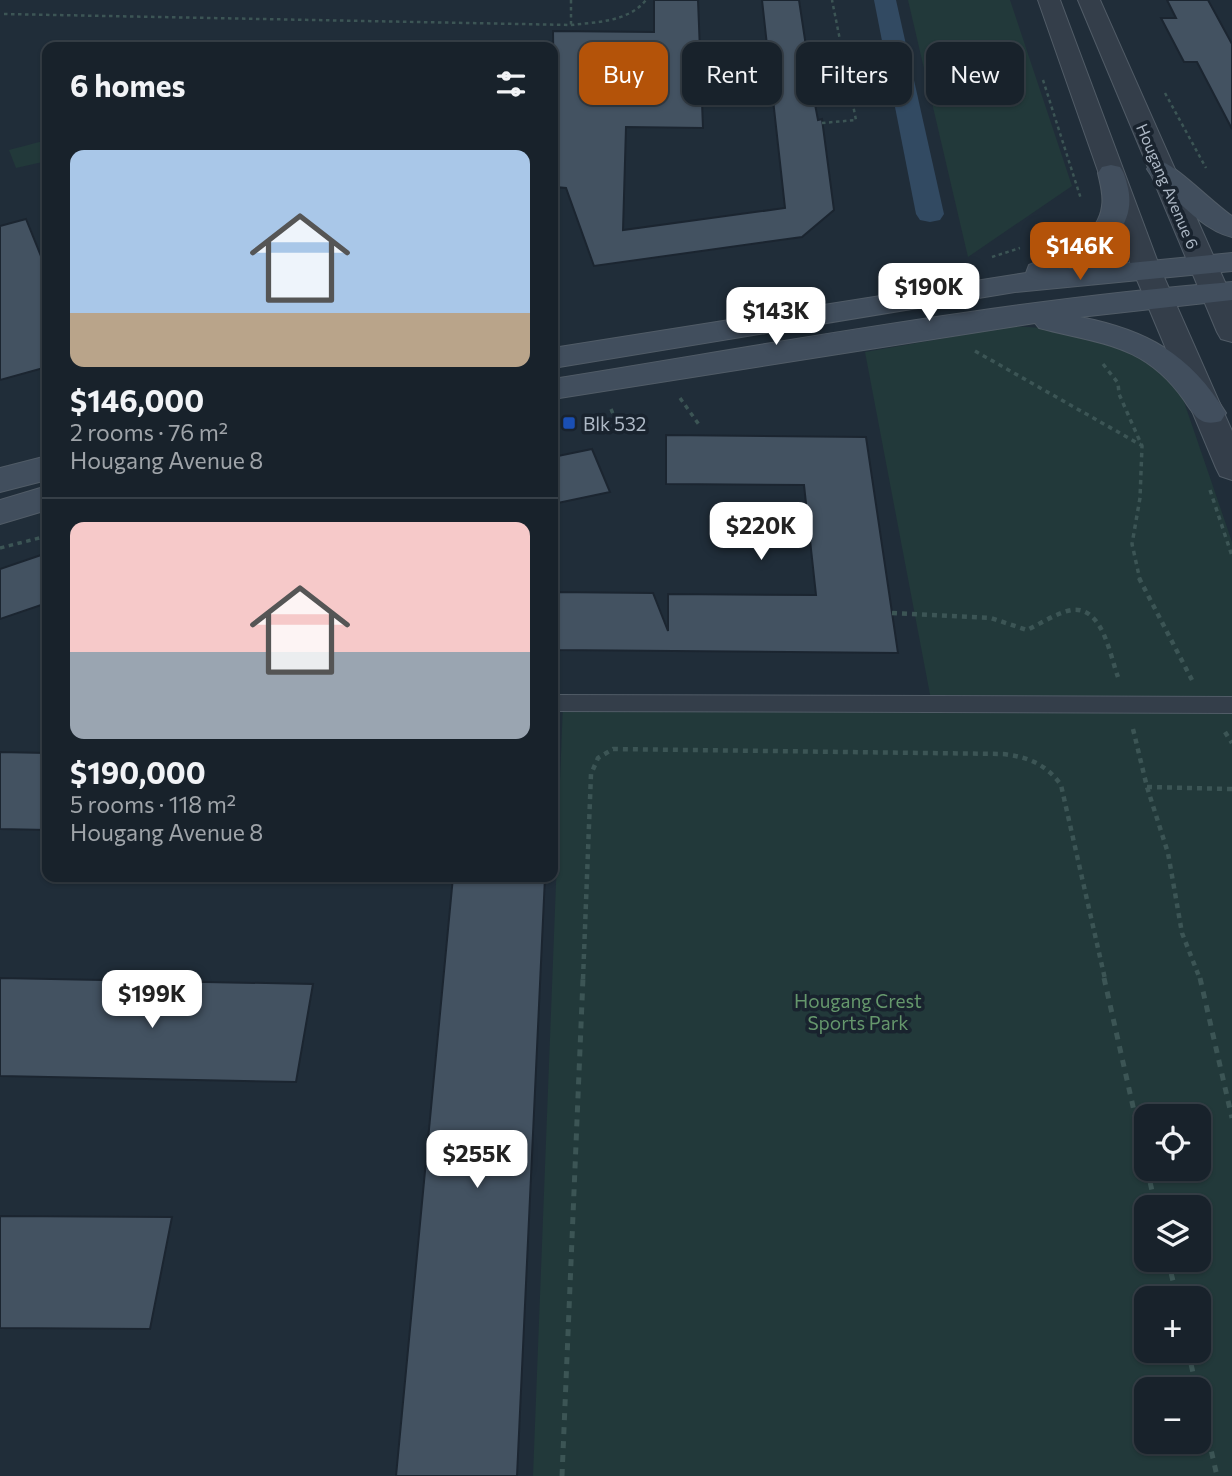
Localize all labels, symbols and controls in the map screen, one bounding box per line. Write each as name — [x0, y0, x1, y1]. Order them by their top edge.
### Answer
chip: Buy — [579, 42, 668, 105]
chip: Rent — [682, 42, 782, 105]
chip: Filters — [796, 42, 912, 105]
chip: New — [926, 42, 1024, 105]
icon: filters — [492, 65, 530, 103]
text: 6 homes — [70, 66, 185, 103]
street label: Hougang Avenue 6 — [1133, 120, 1203, 252]
icon: home — [237, 195, 363, 321]
pin: $146K — [1031, 222, 1129, 282]
text: $146K — [1046, 231, 1114, 259]
pin: $190K — [880, 264, 978, 323]
text: $190K — [894, 272, 964, 300]
pin: $143K — [727, 288, 825, 347]
text: $143K — [742, 296, 810, 324]
text: $146,000 — [70, 381, 204, 418]
place label: Blk 532 — [583, 412, 646, 435]
marker: Blk 532 — [561, 415, 577, 431]
text: 2 rooms · 76 m² — [70, 418, 228, 446]
text: Hougang Avenue 8 — [70, 446, 263, 474]
pin: $220K — [712, 503, 810, 562]
text: $220K — [726, 511, 796, 539]
icon: home — [237, 567, 363, 693]
text: $190,000 — [70, 753, 206, 790]
text: 5 rooms · 118 m² — [70, 790, 236, 818]
text: Hougang Avenue 8 — [70, 818, 263, 846]
pin: $199K — [103, 970, 201, 1030]
text: $199K — [118, 979, 186, 1007]
park label: Hougang Crest Sports Park — [794, 989, 922, 1034]
map controls — [1134, 1104, 1211, 1454]
button: locate — [1134, 1104, 1211, 1181]
pin: $255K — [428, 1130, 526, 1190]
text: $255K — [442, 1139, 512, 1167]
button: layers — [1134, 1195, 1211, 1272]
button: + — [1134, 1286, 1211, 1363]
button: − — [1134, 1377, 1211, 1454]

